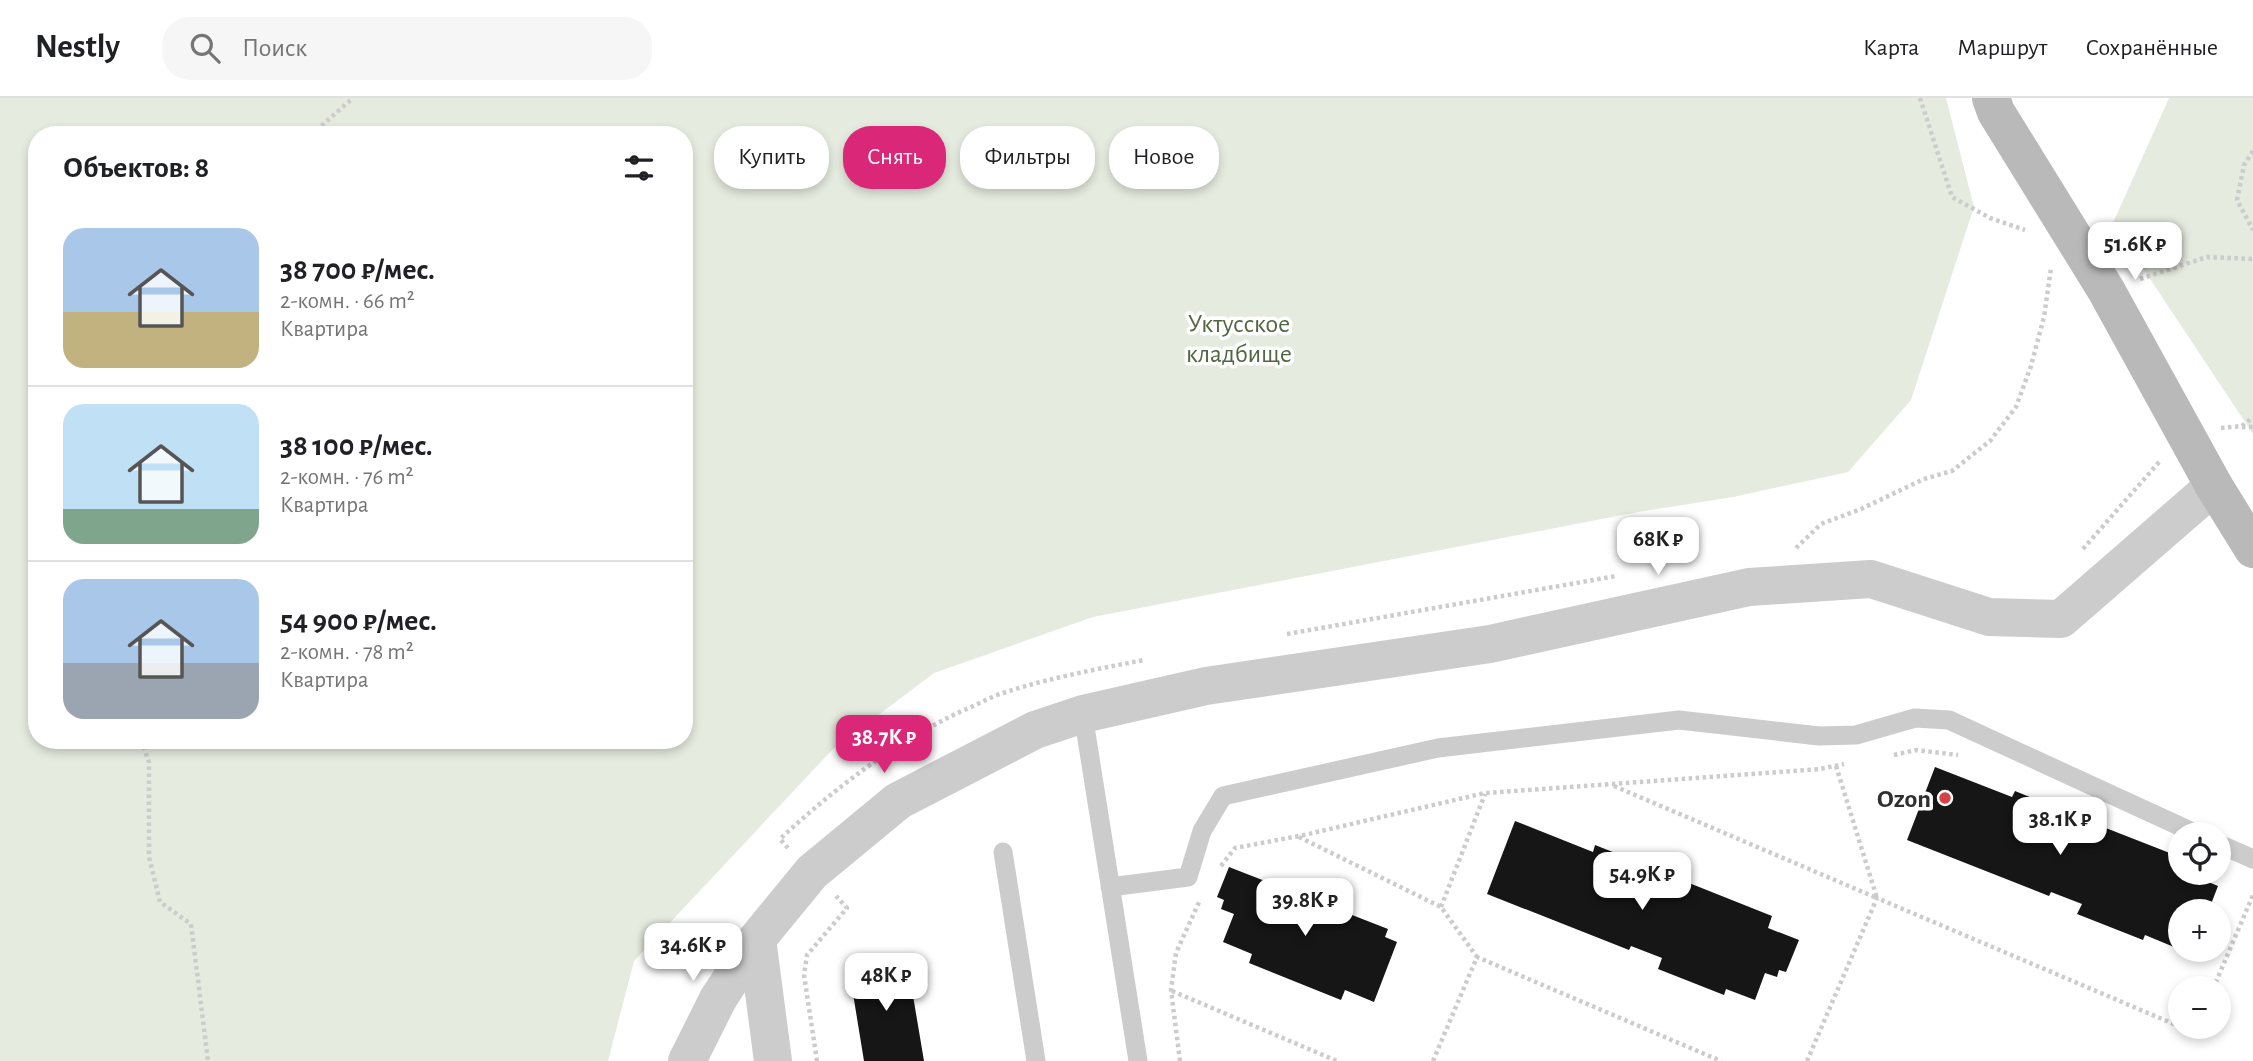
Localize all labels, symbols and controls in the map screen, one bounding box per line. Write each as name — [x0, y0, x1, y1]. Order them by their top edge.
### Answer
search box — [162, 17, 652, 80]
icon: search — [186, 29, 224, 67]
text: Nestly — [35, 31, 120, 64]
text: Поиск — [242, 35, 307, 61]
text: Карта — [1863, 36, 1919, 60]
text: Маршрут — [1957, 36, 2047, 60]
text: Сохранённые — [2085, 36, 2218, 60]
chip: Купить — [714, 126, 829, 189]
chip: Снять — [843, 126, 946, 189]
chip: Фильтры — [960, 126, 1095, 189]
chip: Новое — [1109, 126, 1219, 189]
icon: filters — [620, 149, 658, 187]
text: Объектов: 8 — [63, 153, 209, 183]
pin: 51.6K ₽ — [2070, 222, 2200, 282]
text: 51.6K ₽ — [2104, 233, 2166, 256]
text: 38 700 ₽/мес. — [280, 255, 435, 285]
icon: home — [119, 256, 203, 340]
text: 2-комн. · 66 m² — [280, 290, 415, 313]
park label: Уктусское кладбище — [1186, 311, 1292, 367]
text: Квартира — [280, 318, 368, 341]
text: 38 100 ₽/мес. — [280, 431, 433, 461]
icon: home — [119, 432, 203, 516]
text: 2-комн. · 76 m² — [280, 466, 414, 489]
text: Квартира — [280, 494, 368, 517]
pin: 68K ₽ — [1609, 518, 1707, 577]
text: 68K ₽ — [1633, 528, 1683, 551]
text: 54 900 ₽/мес. — [280, 606, 437, 636]
icon: home — [119, 607, 203, 691]
text: 2-комн. · 78 m² — [280, 641, 414, 664]
text: Квартира — [280, 669, 368, 692]
pin: 38.7K ₽ — [819, 716, 949, 775]
text: 38.7K ₽ — [852, 726, 916, 749]
place label: Ozon — [1877, 786, 1931, 812]
marker: Ozon — [1937, 790, 1953, 806]
pin: 38.1K ₽ — [1995, 798, 2125, 857]
text: 38.1K ₽ — [2029, 808, 2091, 831]
map controls — [2168, 822, 2231, 1039]
button: locate — [2168, 822, 2231, 885]
pin: 54.9K ₽ — [1577, 852, 1707, 912]
text: 54.9K ₽ — [1609, 863, 1675, 886]
pin: 39.8K ₽ — [1240, 878, 1370, 938]
text: 39.8K ₽ — [1272, 889, 1338, 912]
button: + — [2168, 899, 2231, 962]
pin: 34.6K ₽ — [628, 924, 758, 983]
text: 34.6K ₽ — [660, 934, 726, 957]
pin: 48K ₽ — [837, 954, 935, 1013]
text: 48K ₽ — [861, 964, 911, 987]
button: − — [2168, 976, 2231, 1039]

